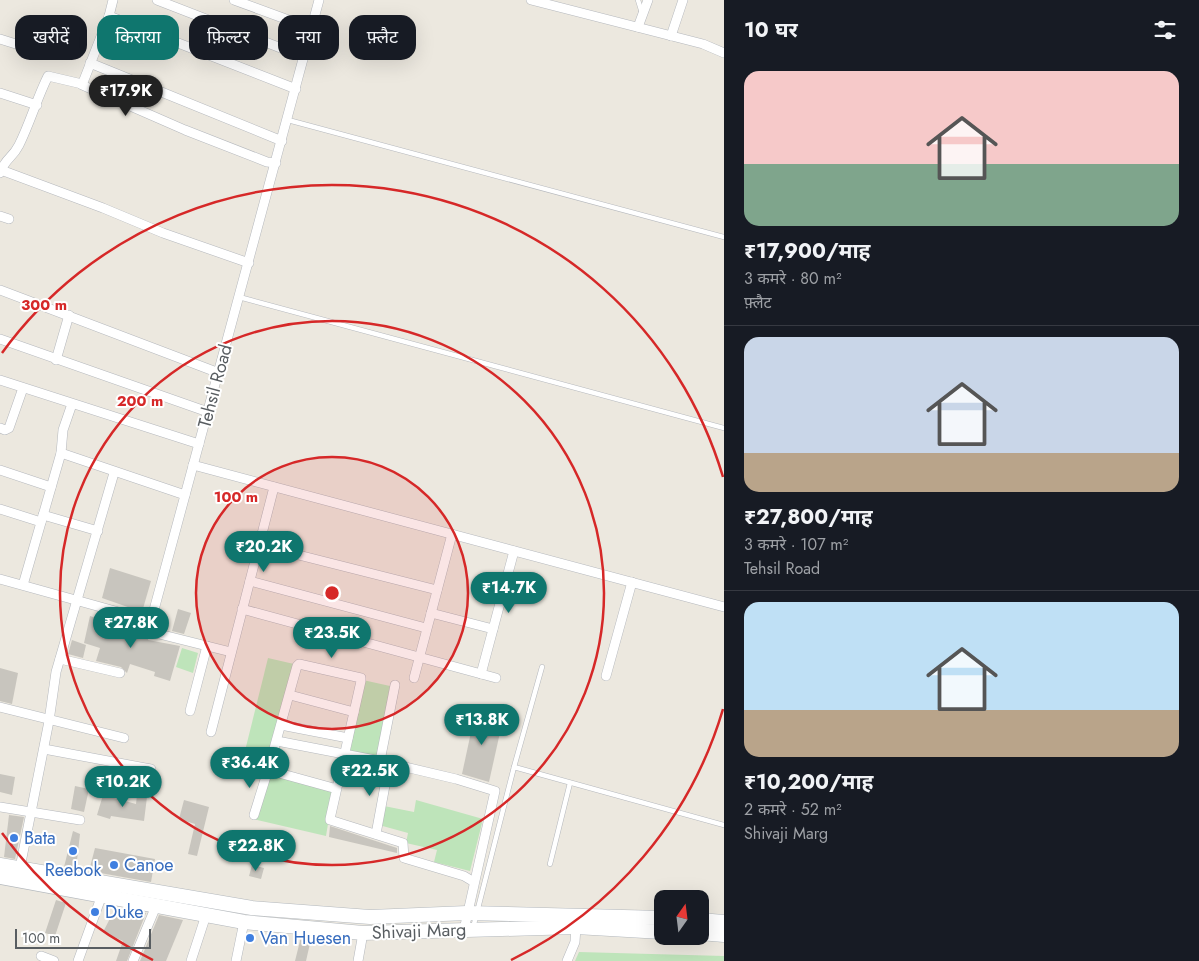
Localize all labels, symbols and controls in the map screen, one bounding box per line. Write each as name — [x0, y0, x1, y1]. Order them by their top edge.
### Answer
chip: खरीदें — [15, 15, 87, 60]
chip: किराया — [97, 15, 179, 60]
chip: फ़िल्टर — [189, 15, 268, 60]
chip: नया — [278, 15, 339, 60]
chip: फ़्लैट — [349, 15, 416, 60]
text: 10 घर — [744, 15, 798, 45]
icon: filters — [1151, 16, 1179, 44]
pin: ₹17.9K — [85, 74, 167, 117]
text: ₹17.9K — [100, 79, 152, 102]
icon: home — [917, 103, 1007, 193]
text: ₹17,900/माह — [744, 236, 870, 266]
text: 3 कमरे · 80 m² — [744, 267, 842, 290]
text: फ़्लैट — [744, 291, 772, 314]
text: 300 m — [21, 294, 67, 316]
street label: Tehsil Road — [191, 341, 239, 431]
icon: home — [917, 369, 1007, 459]
text: 200 m — [117, 390, 163, 412]
text: 100 m — [214, 486, 258, 508]
text: ₹27,800/माह — [744, 502, 873, 532]
pin: ₹20.2K — [223, 530, 305, 573]
text: 3 कमरे · 107 m² — [744, 533, 848, 556]
text: ₹20.2K — [235, 535, 293, 558]
text: Tehsil Road — [744, 557, 820, 580]
pin: ₹14.7K — [468, 572, 550, 614]
text: ₹14.7K — [482, 576, 536, 599]
centre of rings — [323, 584, 341, 602]
pin: ₹27.8K — [90, 606, 172, 649]
text: ₹27.8K — [104, 611, 158, 634]
pin: ₹23.5K — [291, 616, 373, 659]
text: ₹23.5K — [304, 621, 360, 644]
icon: home — [917, 634, 1007, 724]
pin: ₹13.8K — [441, 704, 523, 746]
text: ₹13.8K — [455, 708, 509, 731]
pin: ₹36.4K — [209, 746, 291, 789]
text: ₹36.4K — [221, 751, 279, 774]
pin: ₹22.5K — [329, 754, 411, 797]
text: ₹22.5K — [342, 759, 398, 782]
pin: ₹10.2K — [82, 766, 164, 808]
text: ₹10,200/माह — [744, 767, 874, 797]
text: ₹10.2K — [96, 770, 150, 793]
text: 2 कमरे · 52 m² — [744, 798, 842, 821]
text: Shivaji Marg — [744, 822, 828, 845]
place label: Bata — [24, 825, 56, 851]
pin: ₹22.8K — [215, 830, 297, 872]
marker: Bata — [8, 832, 20, 844]
text: ₹22.8K — [228, 834, 284, 857]
marker: Reebok — [67, 845, 79, 857]
place label: Canoe — [124, 852, 174, 878]
place label: Reebok — [45, 857, 101, 883]
marker: Canoe — [108, 859, 120, 871]
north arrow — [654, 890, 709, 945]
map controls — [654, 890, 709, 945]
place label: Duke — [105, 899, 144, 925]
marker: Duke — [89, 906, 101, 918]
street label: Shivaji Marg — [371, 916, 467, 946]
place label: Van Huesen — [260, 925, 351, 951]
scale bar — [15, 926, 151, 949]
text: 100 m — [22, 928, 60, 948]
marker: Van Huesen — [244, 932, 256, 944]

